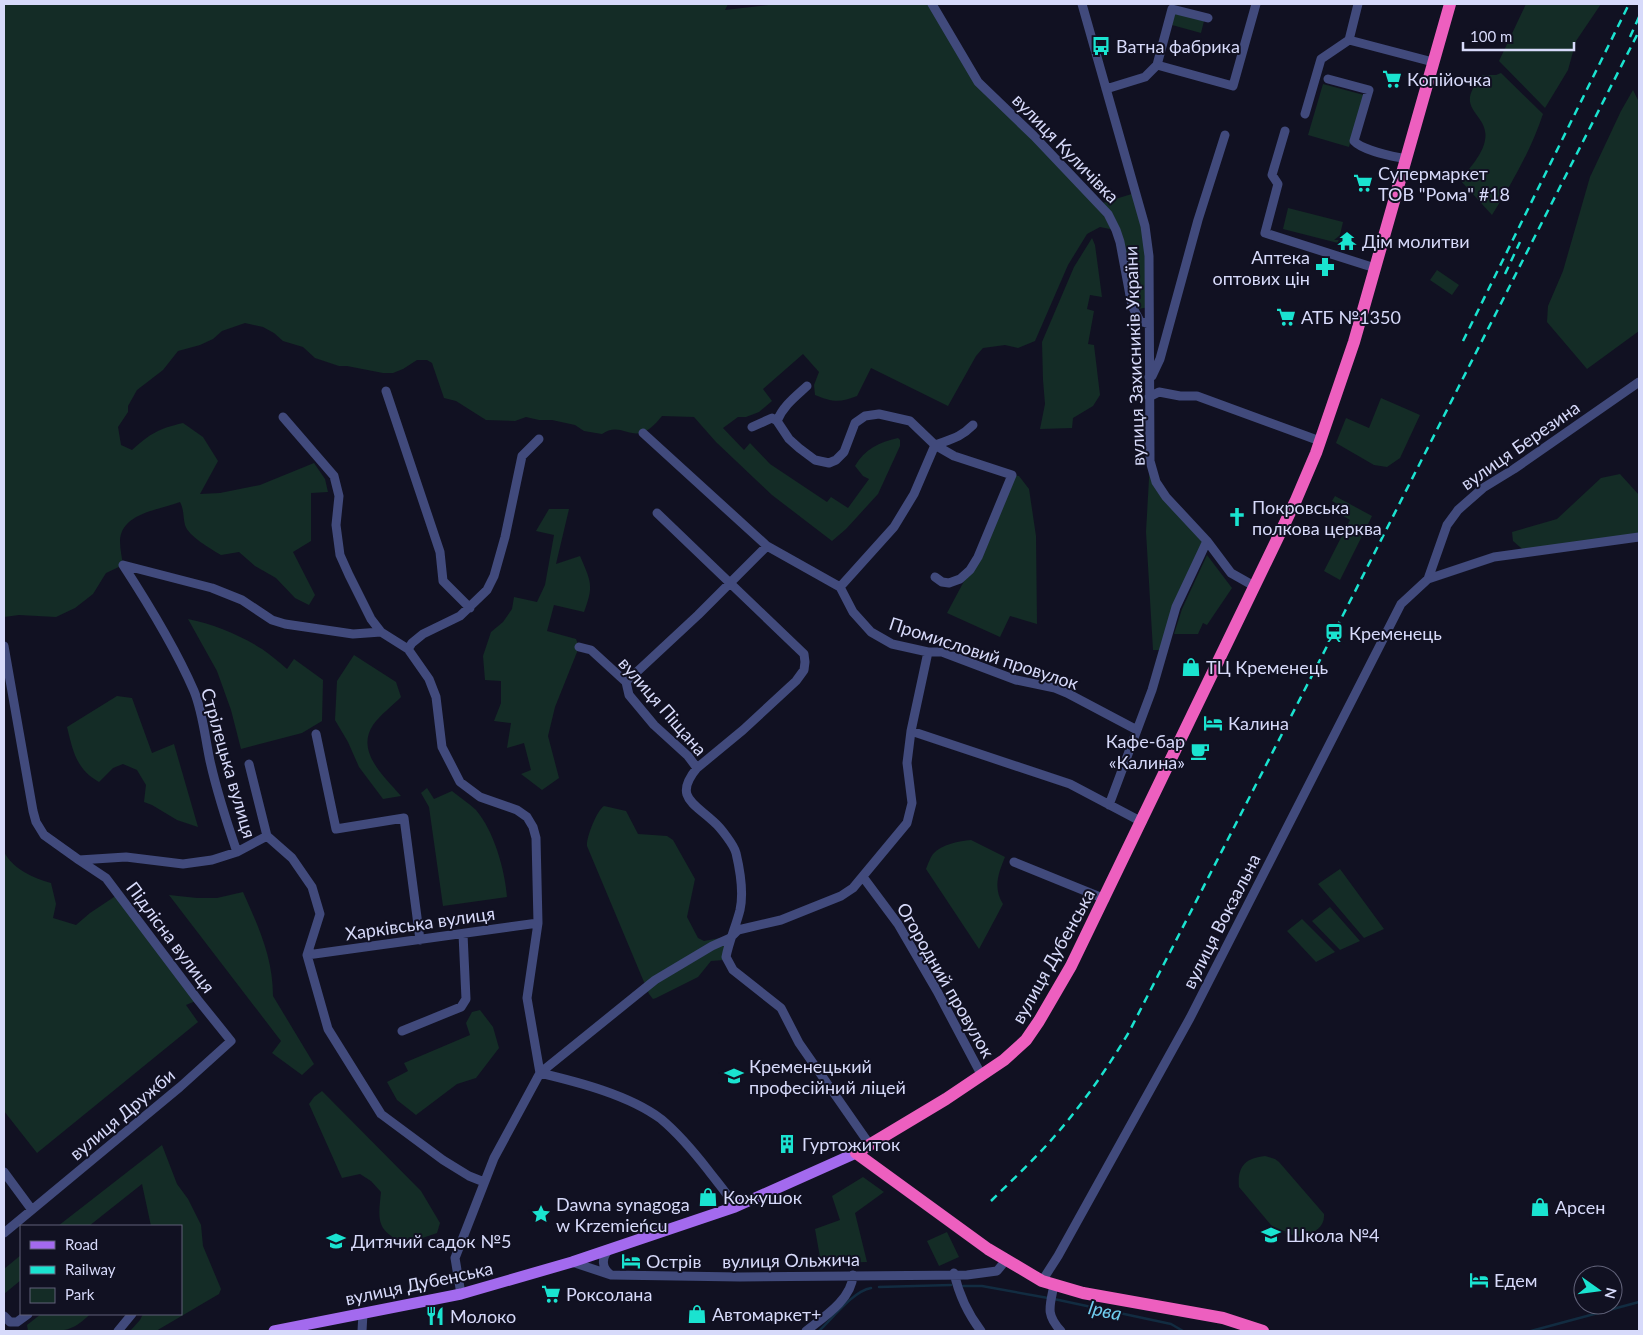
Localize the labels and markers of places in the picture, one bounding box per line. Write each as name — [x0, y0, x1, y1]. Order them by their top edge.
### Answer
bus stop icon: Ватна фабрика — [1090, 35, 1112, 57]
place label: Ватна фабрика — [1116, 35, 1240, 57]
supermarket icon: Копійочка — [1381, 68, 1403, 90]
place label: Копійочка — [1407, 68, 1491, 90]
place label: Супермаркет ТОВ "Рома" #18 — [1378, 162, 1510, 205]
supermarket icon: Супермаркет ТОВ "Рома" #18 — [1352, 172, 1374, 194]
temple icon: Дім молитви — [1336, 230, 1358, 252]
place label: Дім молитви — [1362, 230, 1470, 252]
place label: Аптека оптових цін — [1213, 246, 1310, 289]
pharmacy icon: Аптека оптових цін — [1314, 256, 1336, 278]
supermarket icon: АТБ №1350 — [1275, 306, 1297, 328]
place label: АТБ №1350 — [1301, 306, 1401, 328]
place label: Покровська полкова церква — [1252, 496, 1382, 539]
church icon: Покровська полкова церква — [1226, 506, 1248, 528]
station icon: Кременець — [1323, 622, 1345, 644]
place label: Кременець — [1349, 622, 1442, 644]
shop icon: ТЦ Кременець — [1180, 656, 1202, 678]
place label: ТЦ Кременець — [1206, 656, 1329, 678]
hotel icon: Калина — [1202, 712, 1224, 734]
place label: Калина — [1228, 712, 1289, 734]
place label: Кафе-бар «Калина» — [1106, 730, 1185, 773]
cafe icon: Кафе-бар «Калина» — [1189, 740, 1211, 762]
place label: Кременецький професійний ліцей — [749, 1055, 906, 1098]
school or university icon: Кременецький професійний ліцей — [723, 1065, 745, 1087]
building icon: Гуртожиток — [776, 1133, 798, 1155]
place label: Гуртожиток — [802, 1133, 901, 1155]
shop icon: Кожушок — [697, 1186, 719, 1208]
place label: Кожушок — [723, 1186, 803, 1208]
place label: Dawna synagoga w Krzemieńcu — [556, 1193, 690, 1236]
shop icon: Арсен — [1529, 1196, 1551, 1218]
place label: Арсен — [1555, 1196, 1605, 1218]
place icon: Dawna synagoga w Krzemieńcu — [530, 1203, 552, 1225]
school or university icon: Школа №4 — [1260, 1224, 1282, 1246]
place label: Школа №4 — [1286, 1224, 1380, 1246]
school or university icon: Дитячий садок №5 — [325, 1230, 347, 1252]
place label: Дитячий садок №5 — [351, 1230, 511, 1252]
hotel icon: Острів — [620, 1250, 642, 1272]
place label: Острів — [646, 1250, 701, 1272]
hotel icon: Едем — [1468, 1269, 1490, 1291]
place label: Едем — [1494, 1269, 1538, 1291]
supermarket icon: Роксолана — [540, 1283, 562, 1305]
place label: Роксолана — [566, 1283, 652, 1305]
shop icon: Автомаркет+ — [686, 1303, 708, 1325]
place label: Автомаркет+ — [712, 1303, 821, 1325]
restaurant icon: Молоко — [424, 1305, 446, 1327]
place label: Молоко — [450, 1305, 516, 1327]

